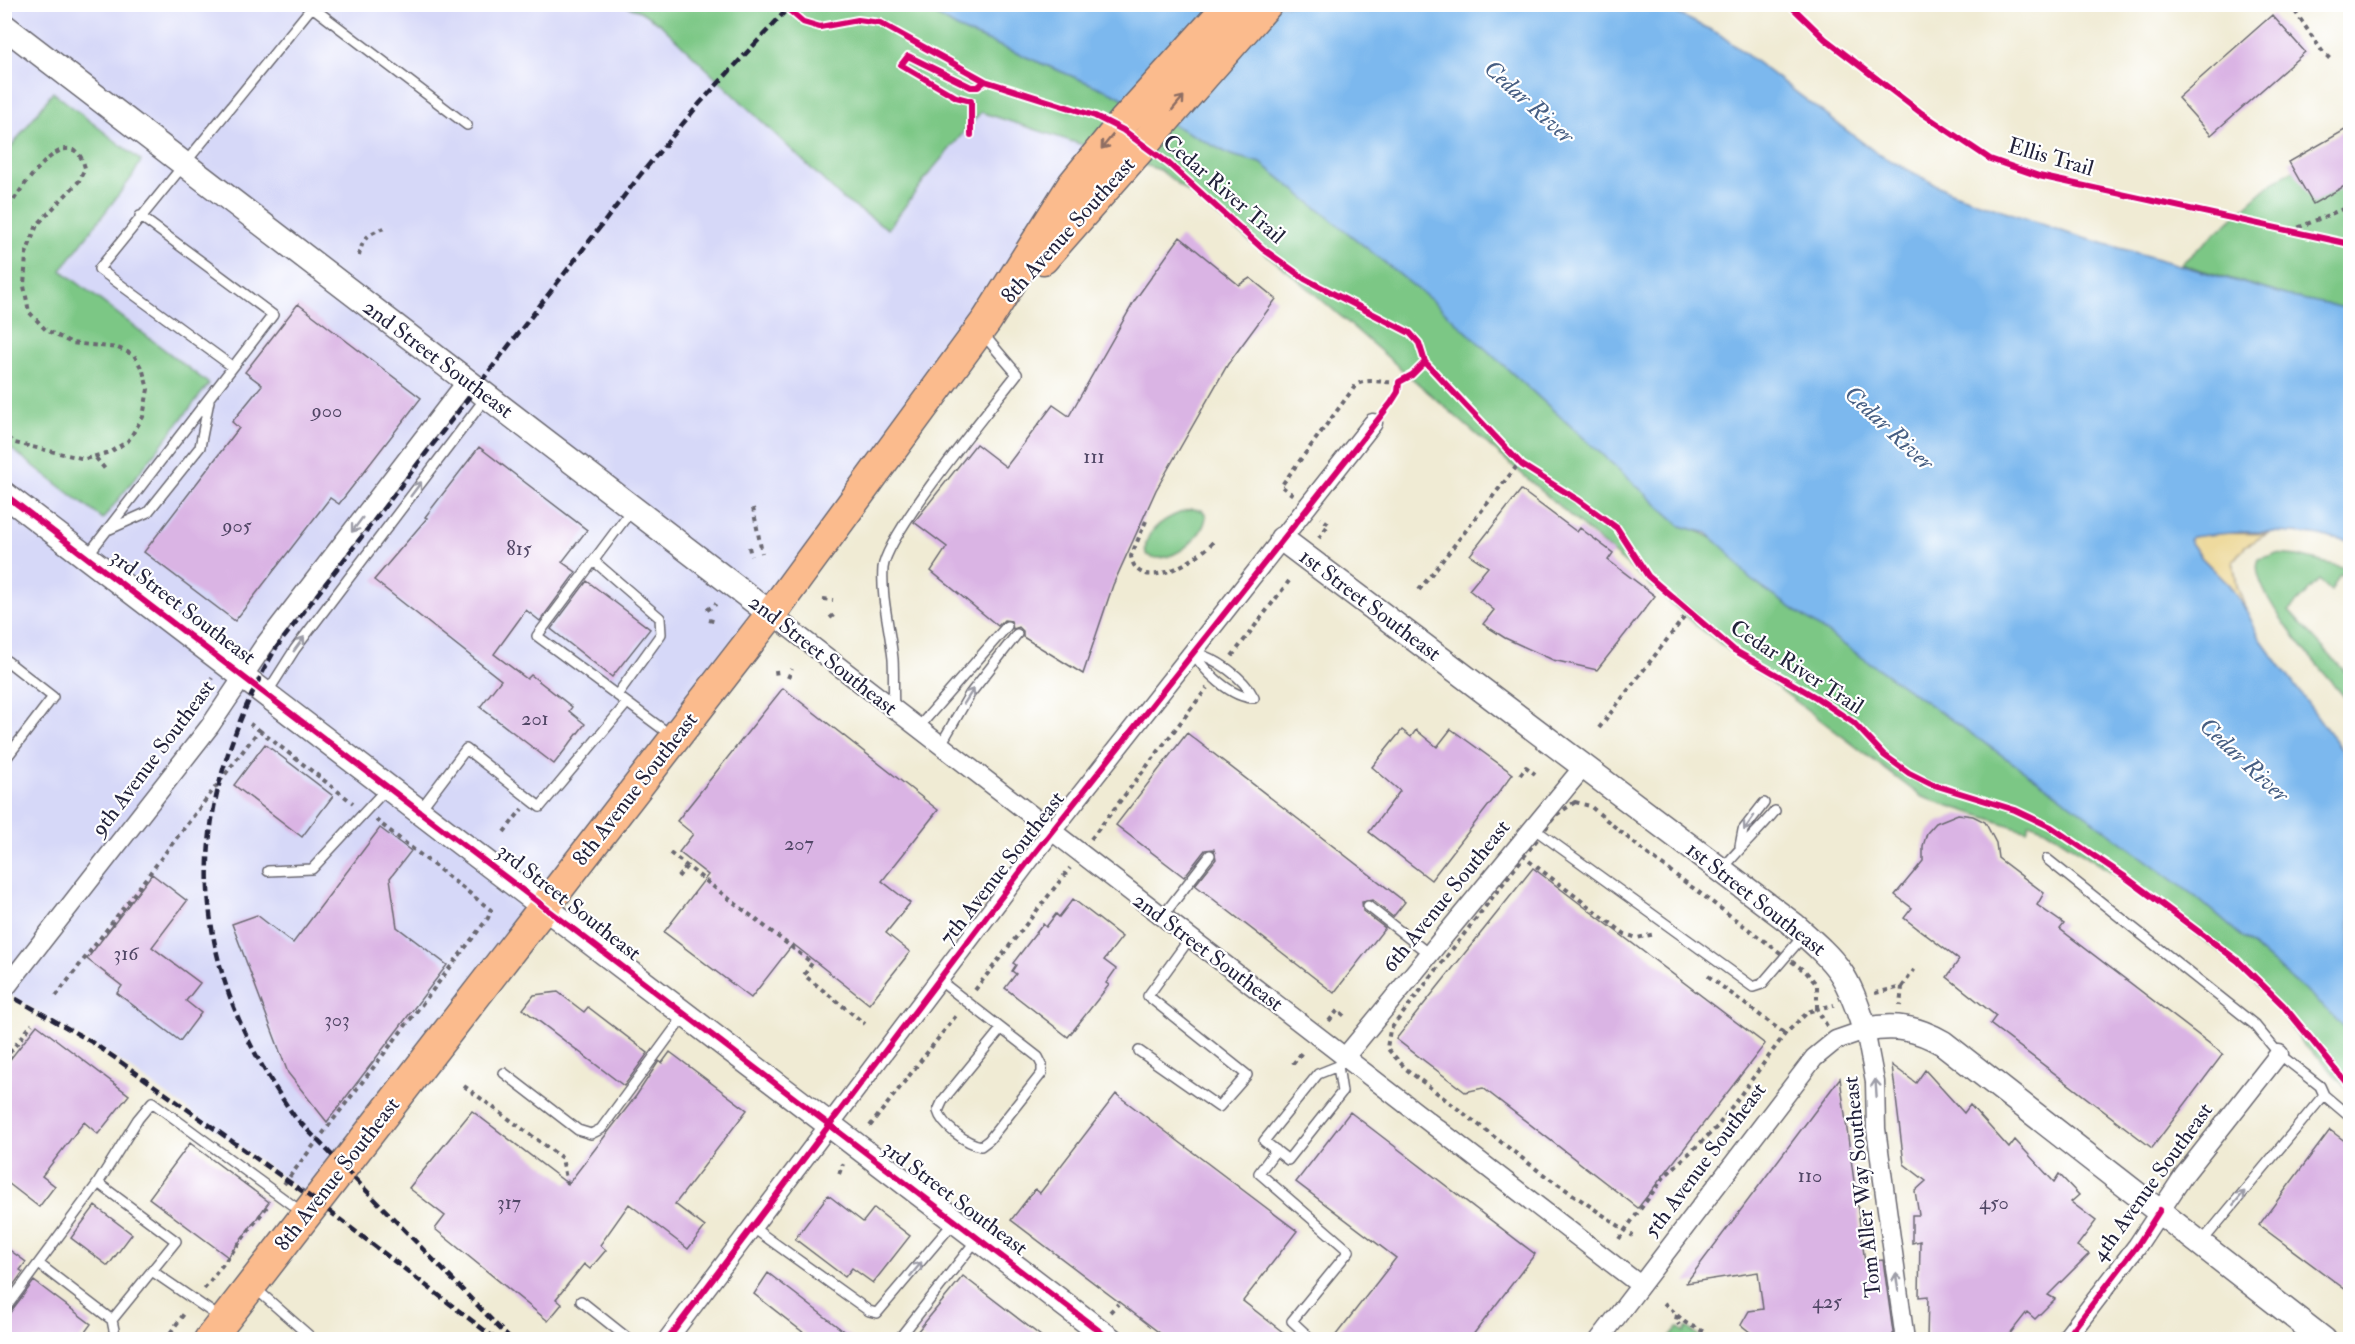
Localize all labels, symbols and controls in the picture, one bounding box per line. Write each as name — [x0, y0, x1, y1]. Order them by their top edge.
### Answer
water label: Cedar River — [1477, 53, 1582, 152]
one-way arrow — [1171, 96, 1185, 111]
street label: Cedar River Trail — [1157, 128, 1291, 250]
street label: Ellis Trail — [2005, 131, 2097, 183]
one-way arrow — [1100, 134, 1114, 149]
street label: 8th Avenue Southeast — [995, 151, 1141, 309]
street label: 2nd Street Southeast — [357, 293, 519, 425]
water label: Cedar River — [1838, 379, 1941, 478]
house number: 900 — [310, 398, 342, 423]
house number: 111 — [1083, 444, 1105, 469]
one-way arrow — [410, 481, 423, 497]
house number: 905 — [220, 513, 252, 538]
one-way arrow — [351, 516, 363, 532]
house number: 815 — [506, 536, 532, 561]
street label: 3rd Street Southeast — [105, 543, 261, 671]
street label: 1st Street Southeast — [1293, 543, 1447, 667]
street label: 2nd Street Southeast — [743, 588, 903, 722]
street label: Cedar River Trail — [1725, 613, 1869, 721]
one-way arrow — [293, 637, 305, 653]
street label: 9th Avenue Southeast — [84, 674, 221, 843]
one-way arrow — [964, 688, 976, 705]
house number: 201 — [521, 706, 549, 731]
street label: 8th Avenue Southeast — [566, 706, 704, 872]
water label: Cedar River — [2193, 711, 2296, 810]
street label: 7th Avenue Southeast — [933, 786, 1071, 950]
street label: 6th Avenue Southeast — [1376, 814, 1516, 978]
one-way arrow — [1743, 815, 1755, 831]
house number: 207 — [784, 831, 814, 856]
street label: 1st Street Southeast — [1680, 835, 1832, 963]
street label: 3rd Street Southeast — [491, 837, 647, 967]
street label: 2nd Street Southeast — [1127, 886, 1289, 1018]
house number: 316 — [114, 941, 139, 966]
house number: 303 — [324, 1007, 350, 1032]
street label: Tom Aller Way Southeast — [1836, 1075, 1888, 1299]
street label: 5th Avenue Southeast — [1638, 1077, 1772, 1243]
one-way arrow — [1870, 1079, 1881, 1098]
street label: 8th Avenue Southeast — [268, 1091, 406, 1257]
street label: 4th Avenue Southeast — [2085, 1097, 2219, 1267]
street label: 3rd Street Southeast — [877, 1134, 1033, 1262]
house number: 110 — [1798, 1163, 1822, 1188]
house number: 317 — [497, 1190, 521, 1215]
house number: 450 — [1979, 1190, 2009, 1215]
one-way arrow — [2232, 1190, 2245, 1206]
one-way arrow — [909, 1261, 922, 1277]
one-way arrow — [1891, 1272, 1902, 1292]
house number: 425 — [1812, 1289, 1842, 1314]

